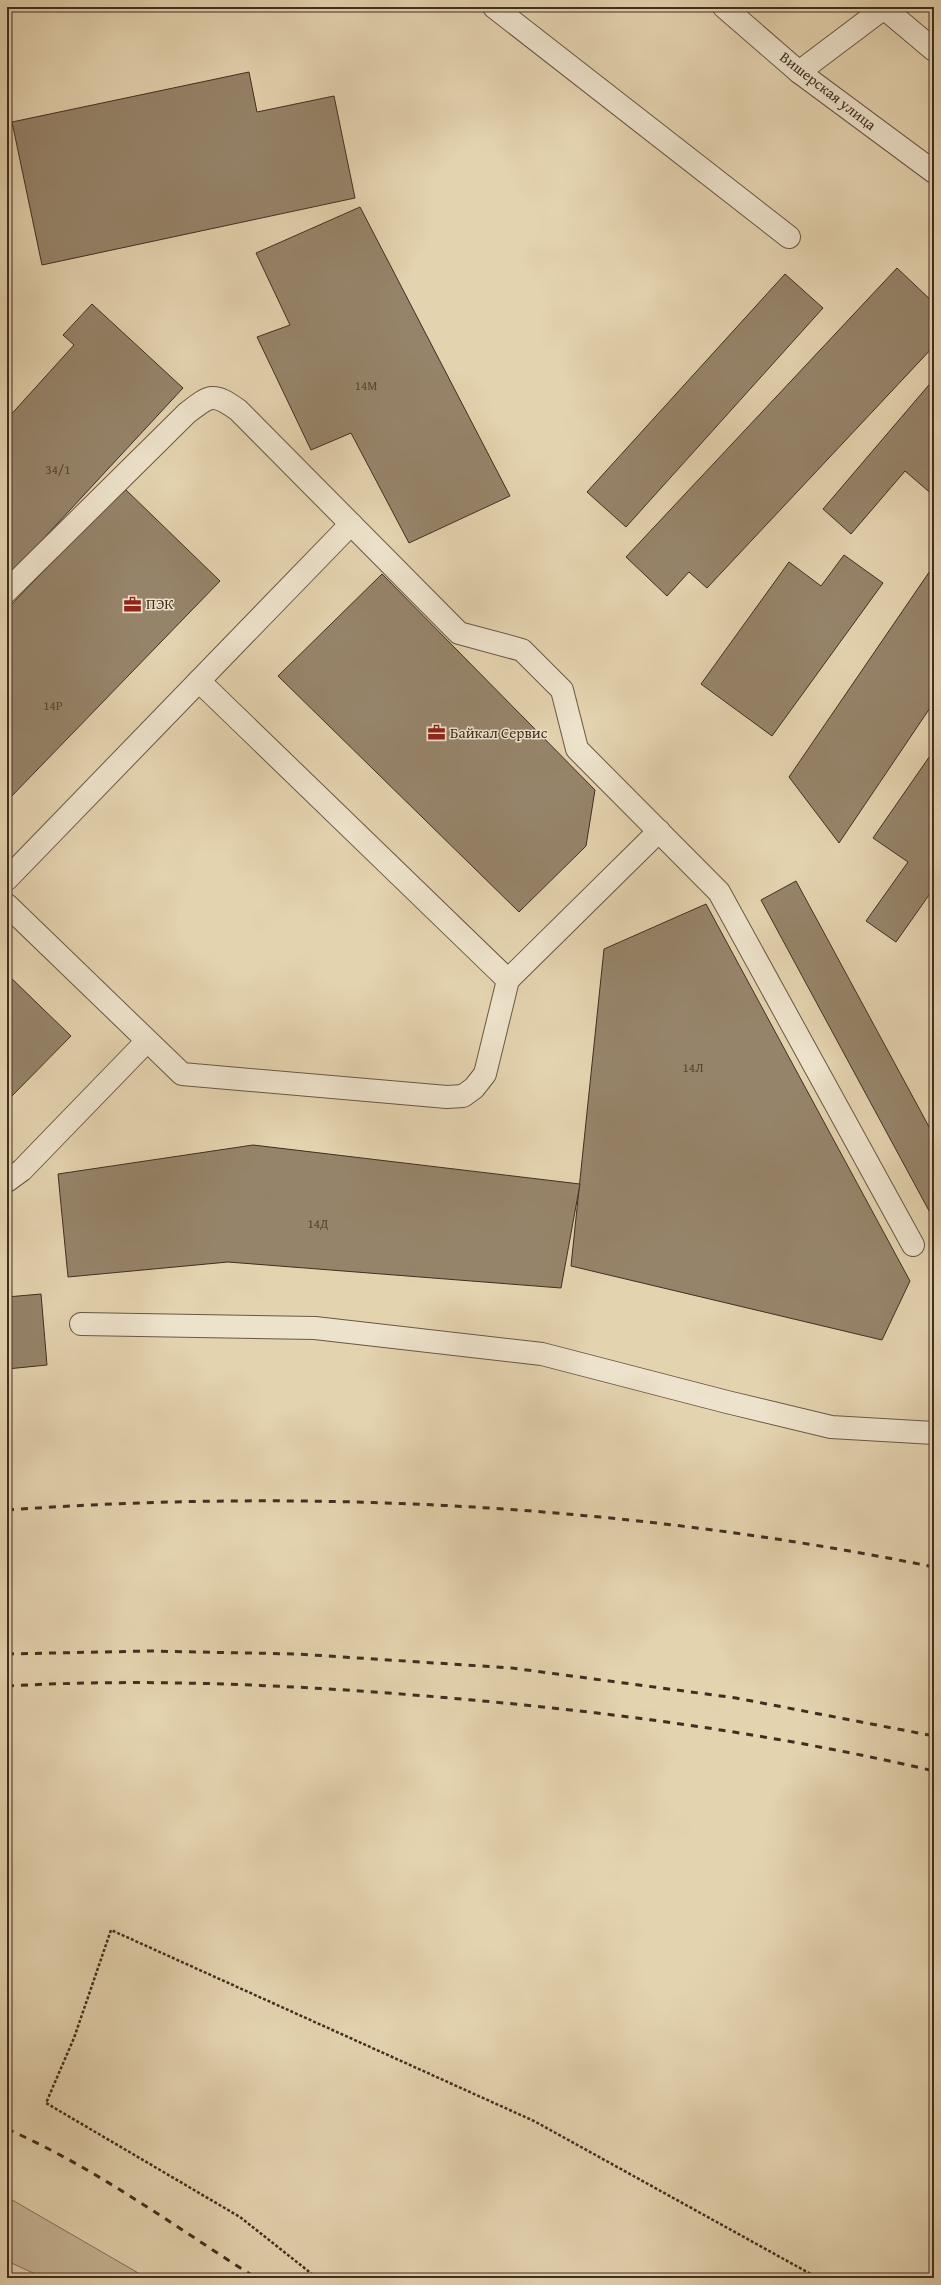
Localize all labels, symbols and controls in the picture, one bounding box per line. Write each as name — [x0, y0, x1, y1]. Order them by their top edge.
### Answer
street label: Вишерская улица — [776, 46, 882, 135]
house number: 14М — [355, 376, 377, 395]
house number: 34/1 — [46, 460, 70, 479]
place label: ПЭК — [146, 593, 174, 614]
office icon: ПЭК — [123, 594, 143, 614]
house number: 14Р — [43, 696, 63, 715]
place label: Байкал Сервис — [450, 722, 548, 743]
office icon: Байкал Сервис — [427, 723, 447, 743]
house number: 14Л — [683, 1058, 703, 1077]
house number: 14Д — [308, 1214, 328, 1233]

